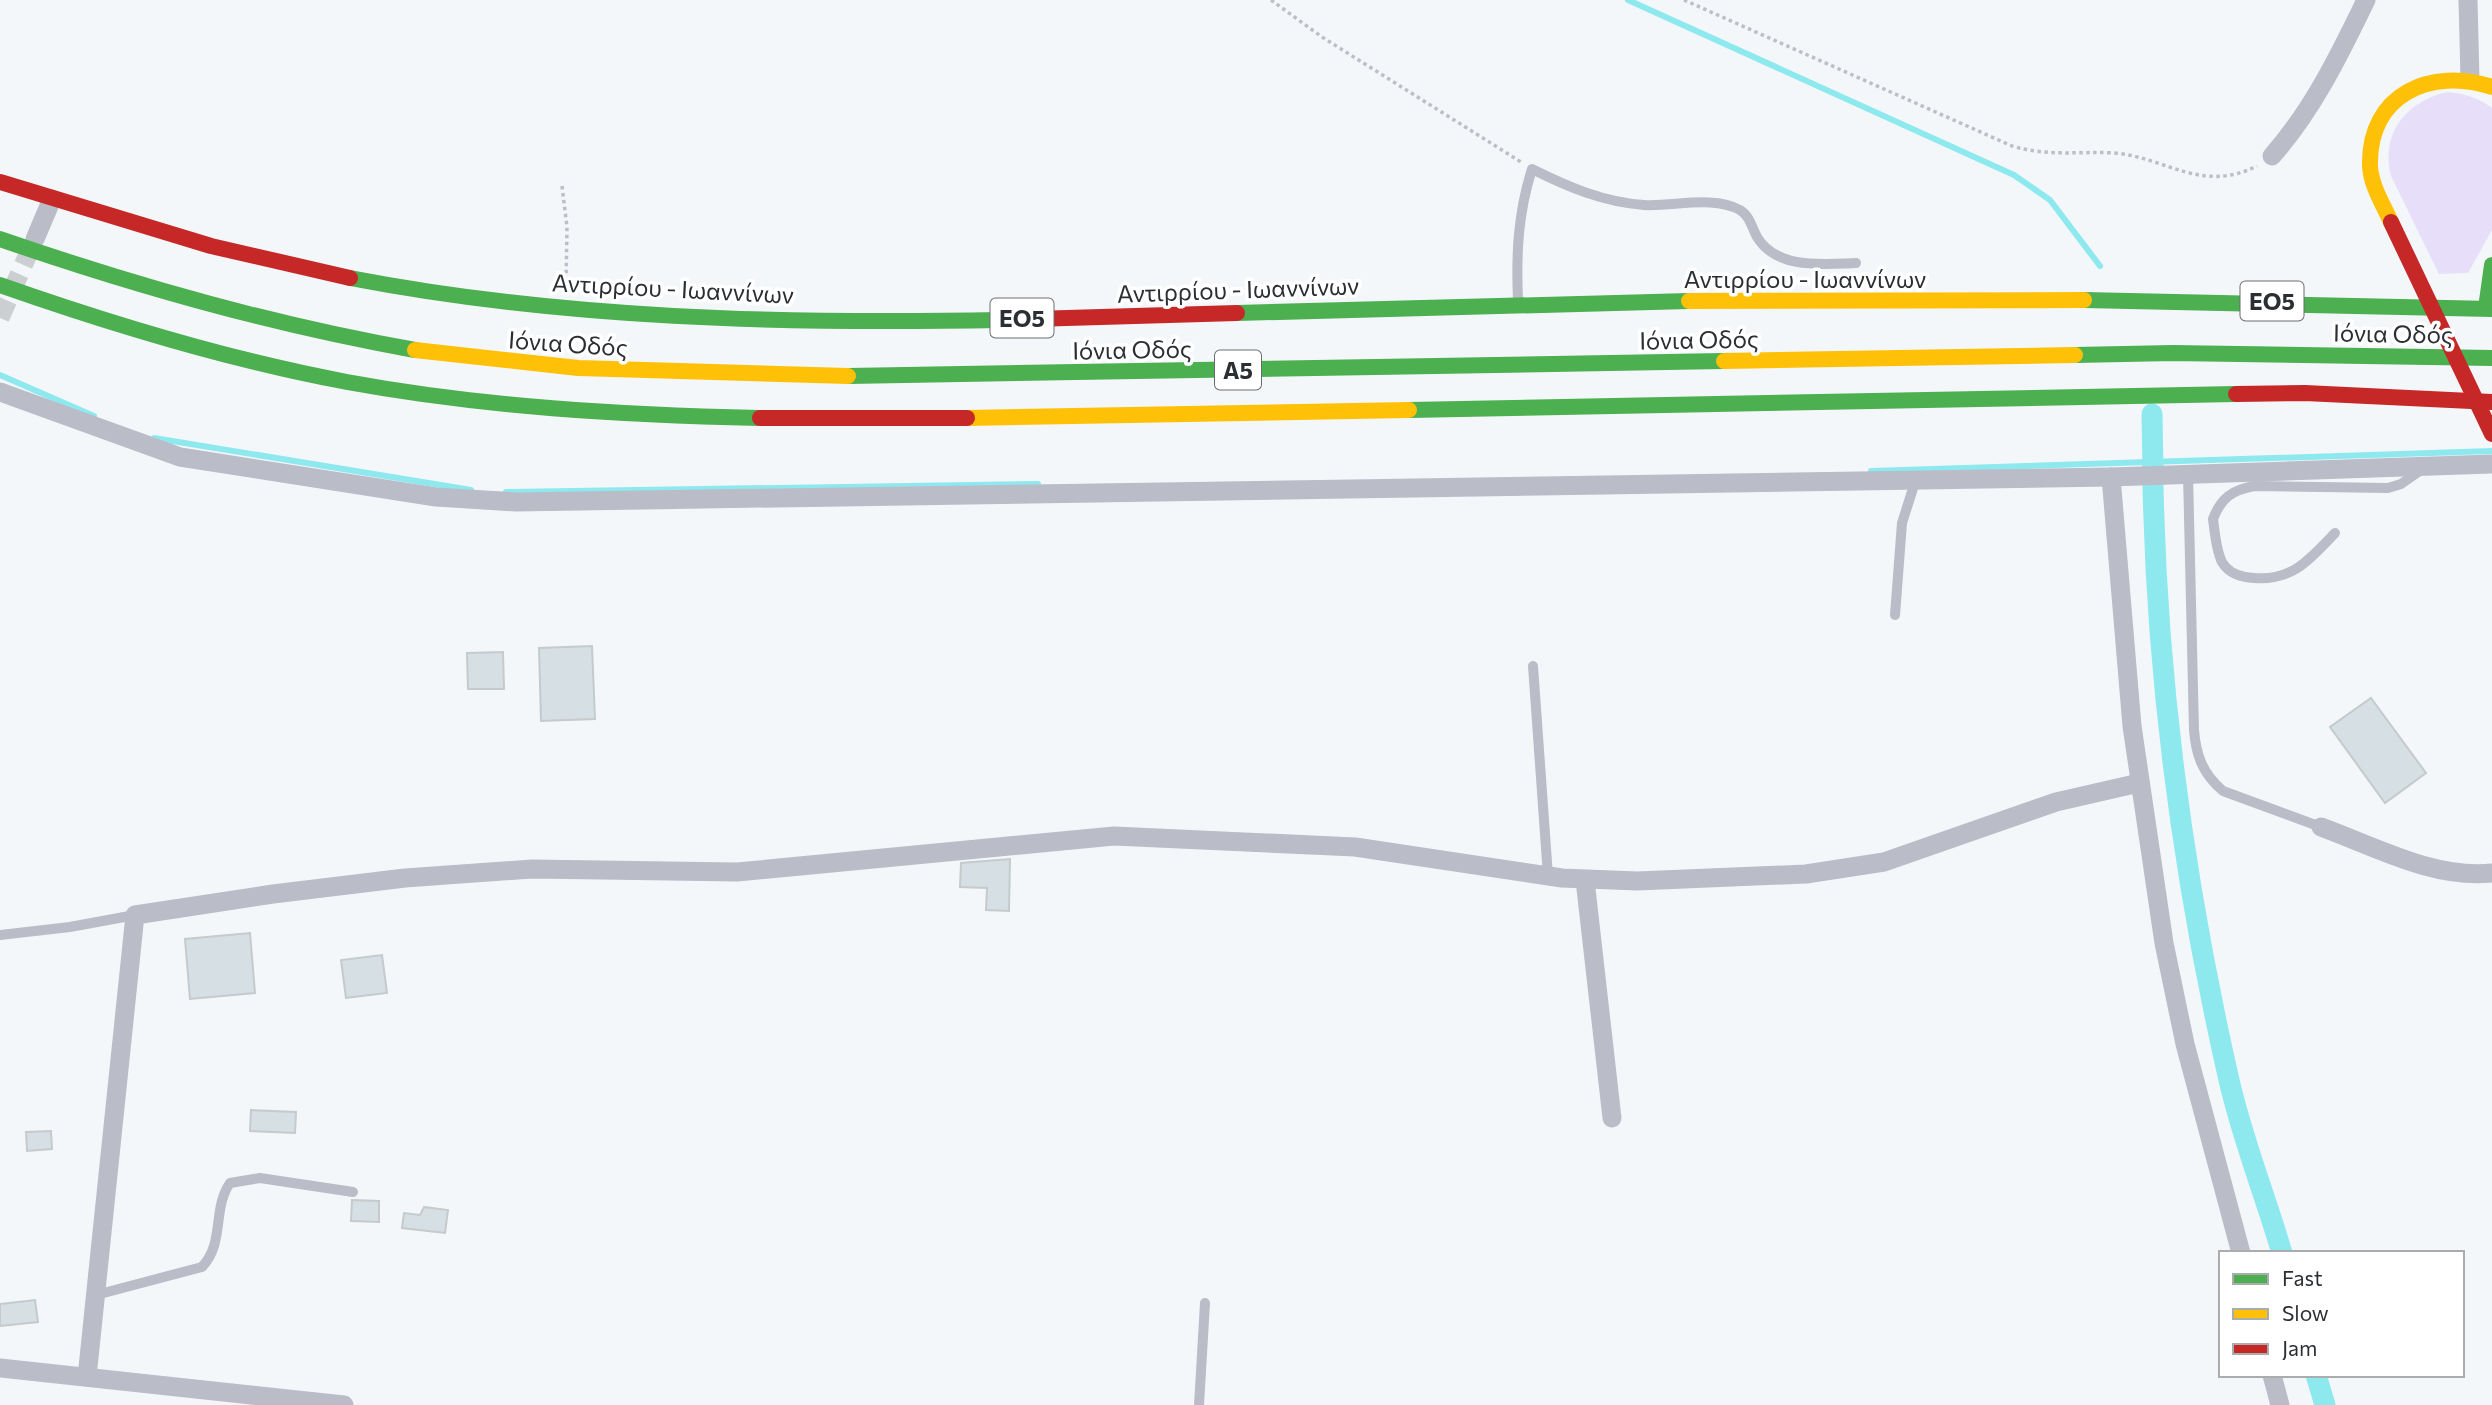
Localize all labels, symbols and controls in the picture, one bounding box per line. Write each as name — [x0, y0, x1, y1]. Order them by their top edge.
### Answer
street label: Αντιρρίου - Ιωαννίνων — [1684, 264, 1926, 293]
street label: Αντιρρίου - Ιωαννίνων — [551, 267, 795, 309]
street label: Αντιρρίου - Ιωαννίνων — [1116, 270, 1360, 308]
road number: ΕΟ5 — [2240, 282, 2304, 320]
road number: ΕΟ5 — [990, 298, 1054, 338]
street label: Ιόνια Οδός — [2333, 317, 2453, 349]
street label: Ιόνια Οδός — [1639, 323, 1759, 355]
street label: Ιόνια Οδός — [507, 324, 629, 362]
street label: Ιόνια Οδός — [1072, 333, 1192, 365]
road number: Α5 — [1215, 350, 1261, 390]
legend — [2219, 1251, 2464, 1377]
text: Fast — [2282, 1265, 2323, 1290]
text: Slow — [2282, 1300, 2329, 1325]
text: Jam — [2282, 1335, 2317, 1360]

